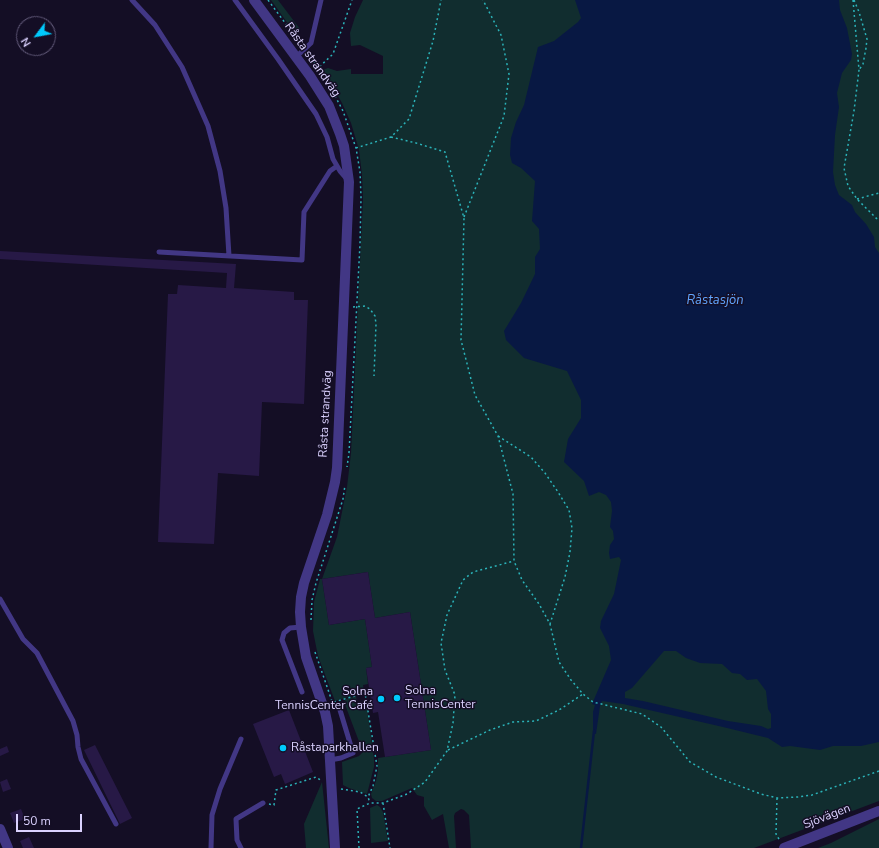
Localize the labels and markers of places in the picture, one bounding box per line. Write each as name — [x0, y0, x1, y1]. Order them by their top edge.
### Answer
place label: Solna TennisCenter — [405, 684, 476, 712]
place label: Solna TennisCenter Café — [275, 685, 373, 713]
marker: Solna TennisCenter — [392, 693, 402, 703]
marker: Solna TennisCenter Café — [376, 694, 386, 704]
place label: Råstaparkhallen — [291, 741, 379, 755]
marker: Råstaparkhallen — [278, 743, 288, 753]

